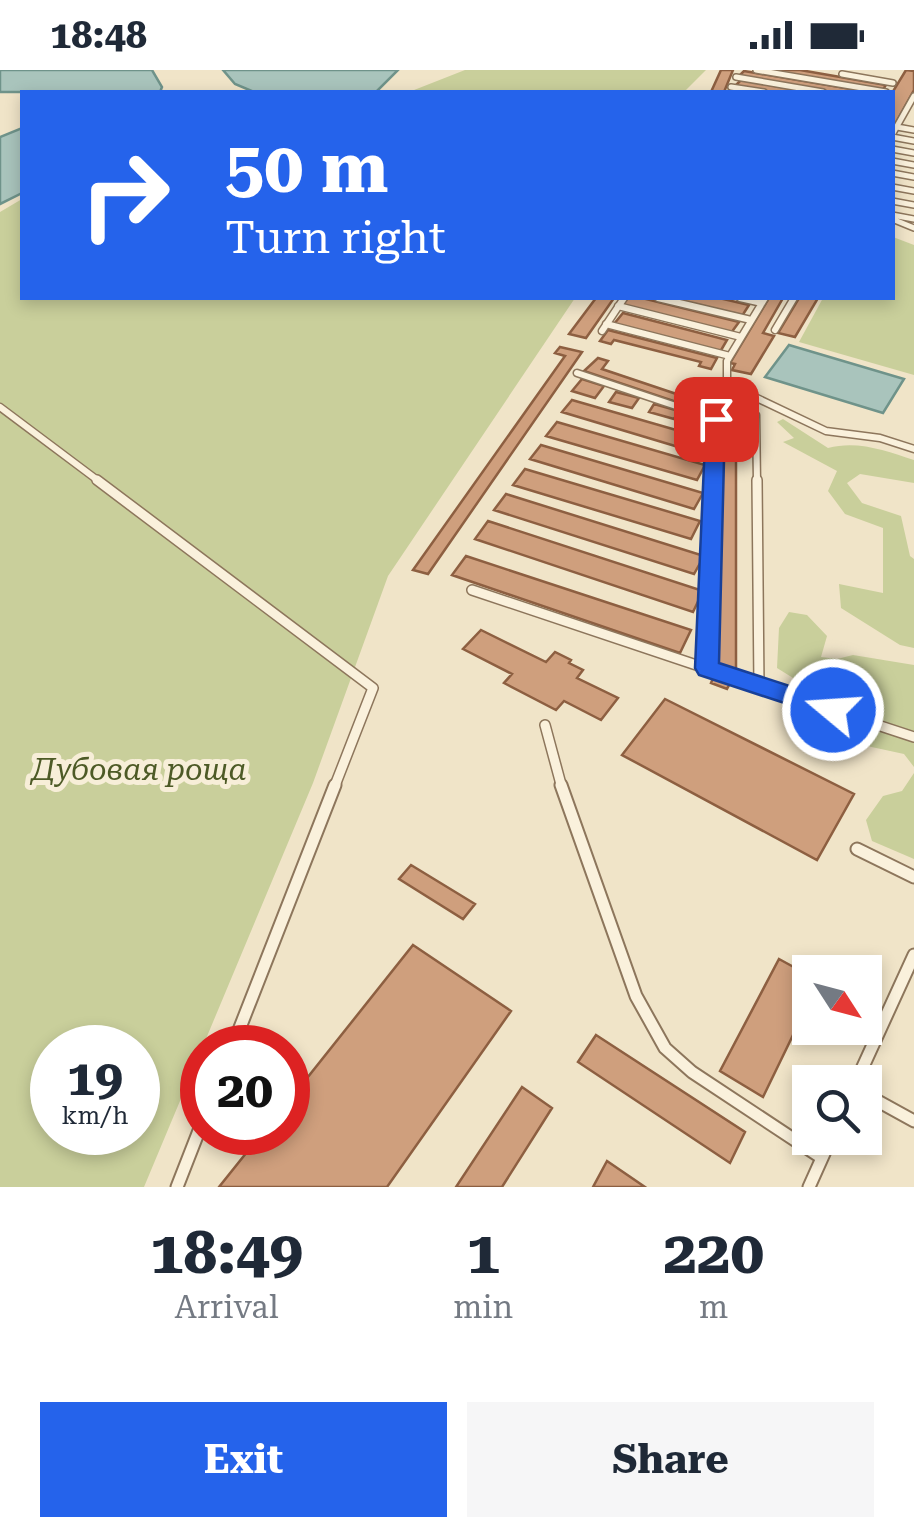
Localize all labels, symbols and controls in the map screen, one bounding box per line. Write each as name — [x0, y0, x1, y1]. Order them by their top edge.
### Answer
text: 18:48 — [50, 13, 147, 57]
text: 50 m — [225, 127, 389, 209]
icon: right — [60, 130, 190, 260]
text: Turn right — [225, 211, 446, 264]
pin — [674, 377, 759, 462]
icon: arrive — [689, 392, 744, 447]
position arrow — [781, 658, 885, 762]
park label: Дубовая роща — [29, 752, 247, 787]
north arrow — [792, 955, 882, 1045]
map controls — [792, 955, 882, 1155]
speed limit sign: 20 — [180, 1025, 310, 1155]
text: 19 — [67, 1049, 123, 1107]
button: search — [792, 1065, 882, 1155]
text: km/h — [62, 1101, 128, 1130]
text: 18:49 — [150, 1217, 303, 1288]
text: 1 — [466, 1217, 500, 1288]
text: 220 — [663, 1217, 764, 1288]
text: Arrival — [175, 1288, 279, 1326]
text: min — [453, 1288, 513, 1326]
text: m — [699, 1288, 728, 1326]
button: Exit — [40, 1402, 447, 1517]
button: Share — [467, 1402, 874, 1517]

